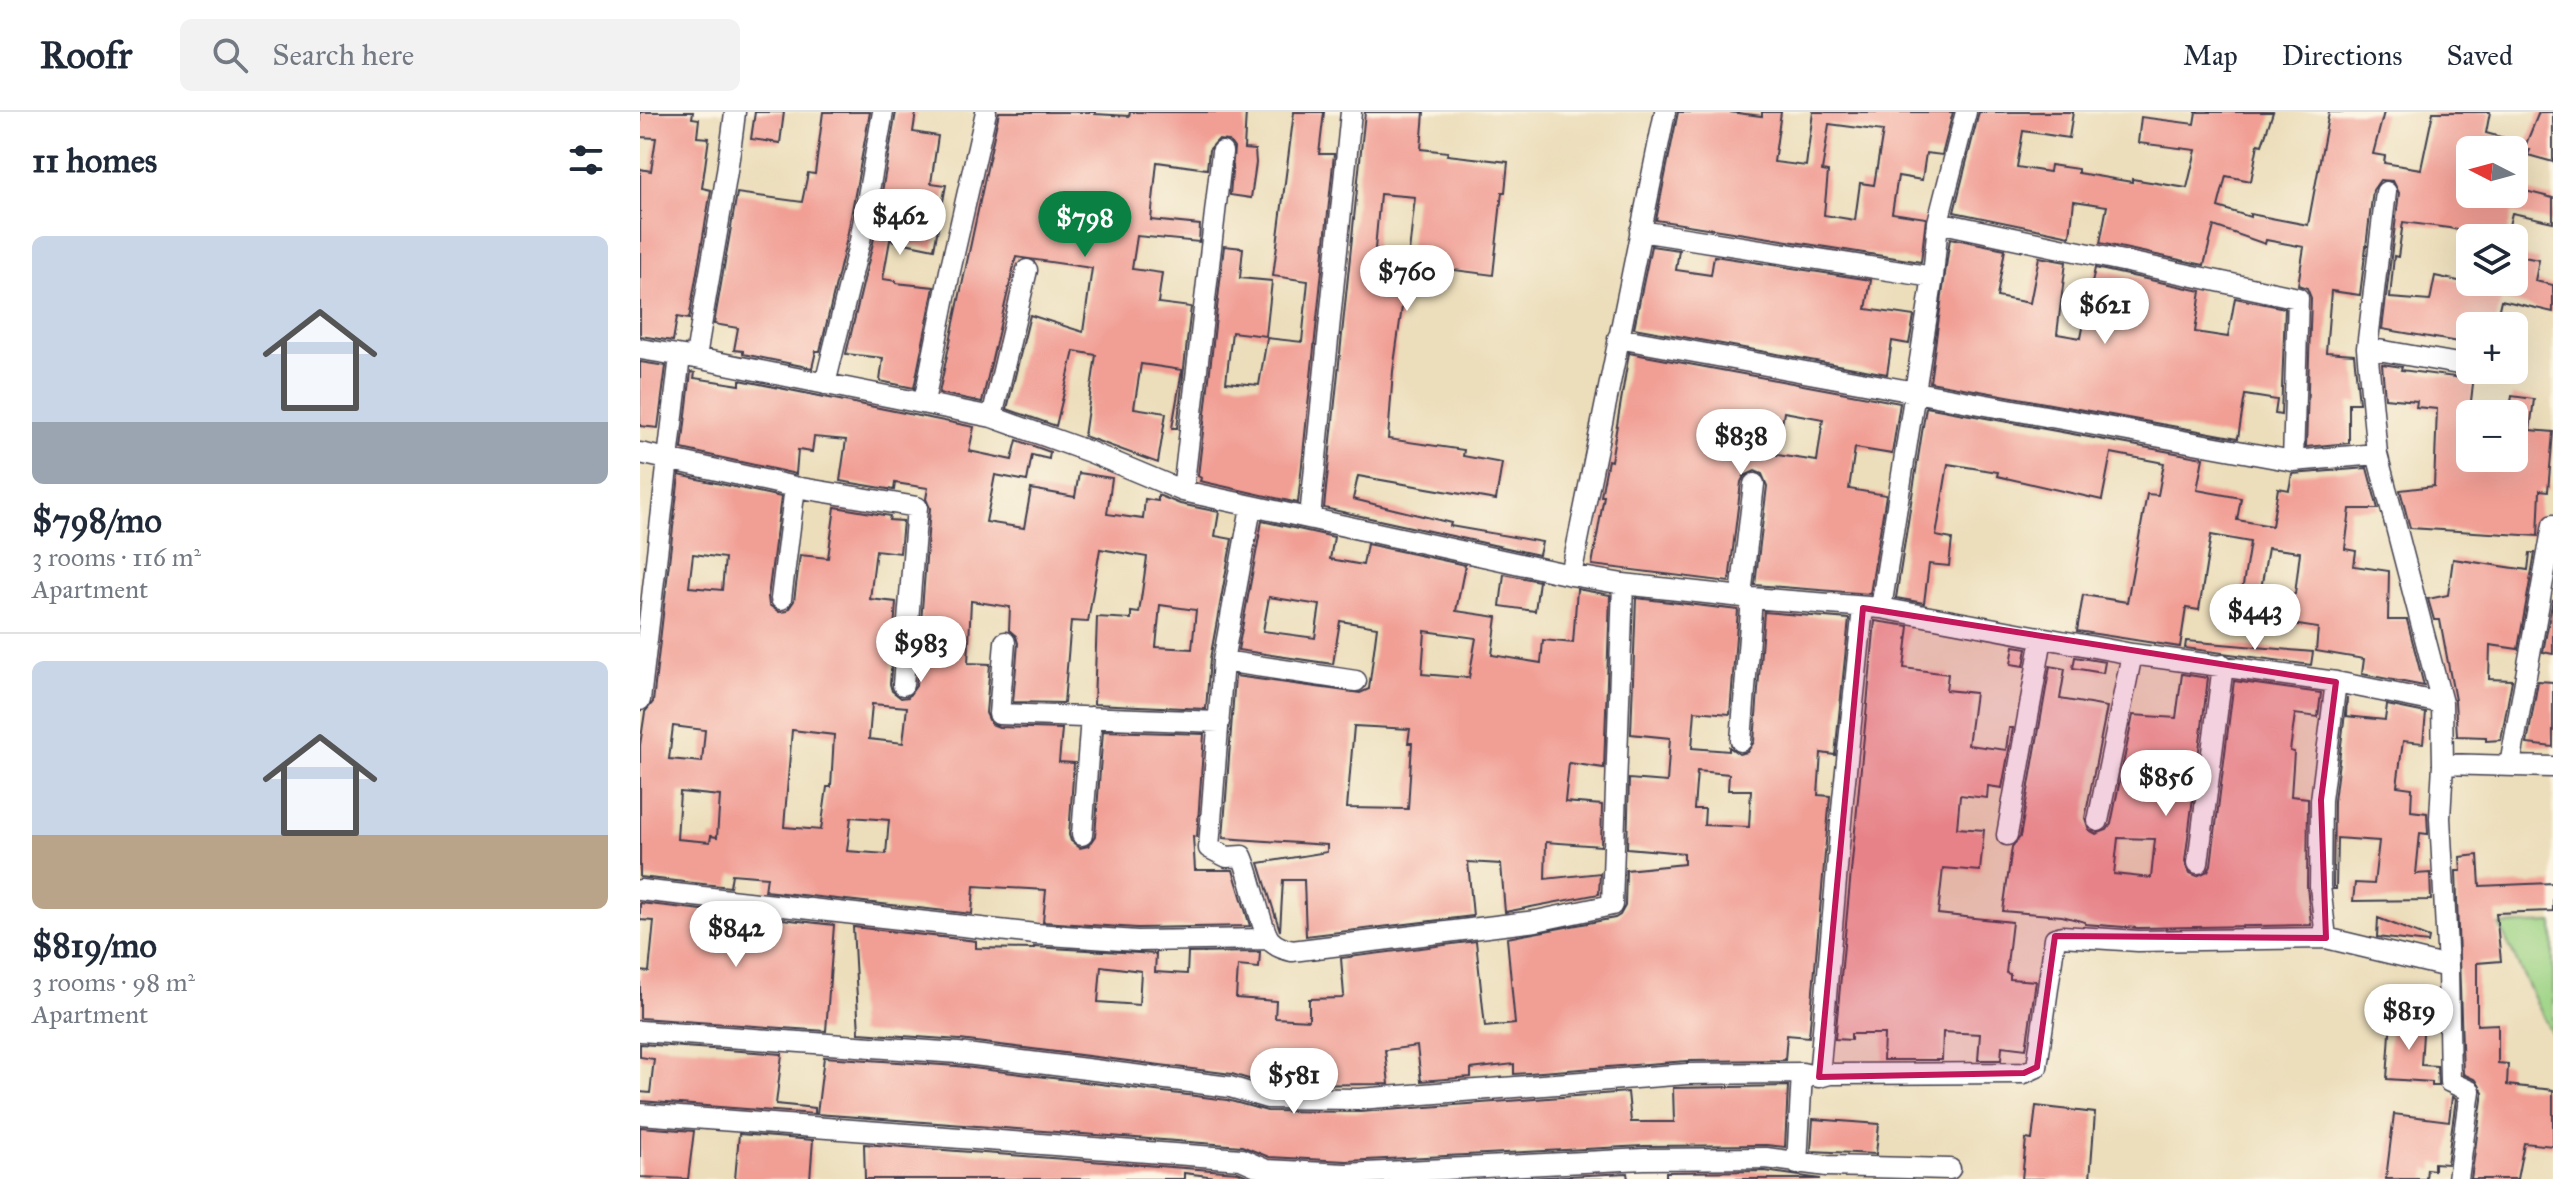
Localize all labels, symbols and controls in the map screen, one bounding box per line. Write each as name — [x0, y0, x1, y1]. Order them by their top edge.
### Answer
search box — [180, 19, 740, 91]
text: Roofr — [40, 32, 132, 78]
icon: search — [208, 33, 252, 77]
text: Search here — [272, 37, 414, 73]
text: Map — [2183, 38, 2238, 73]
text: Directions — [2282, 38, 2403, 73]
text: Saved — [2447, 38, 2513, 73]
north arrow — [2456, 136, 2528, 208]
map controls — [2456, 136, 2528, 472]
icon: filters — [564, 138, 608, 182]
text: 11 homes — [32, 140, 157, 181]
pin: $462 — [853, 189, 947, 257]
pin: $798 — [1038, 191, 1132, 259]
text: $462 — [872, 199, 928, 231]
text: $798 — [1056, 201, 1114, 233]
button: layers — [2456, 224, 2528, 296]
pin: $760 — [1360, 245, 1454, 313]
text: $760 — [1378, 255, 1436, 287]
pin: $621 — [2058, 278, 2152, 346]
icon: home — [248, 288, 392, 432]
text: $621 — [2079, 288, 2131, 320]
button: + — [2456, 312, 2528, 384]
button: − — [2456, 400, 2528, 472]
pin: $838 — [1694, 409, 1788, 477]
text: $838 — [1714, 419, 1768, 451]
text: $798/mo — [32, 500, 162, 541]
text: 3 rooms · 116 m² — [32, 541, 201, 573]
text: Apartment — [32, 573, 148, 605]
pin: $443 — [2208, 584, 2302, 652]
text: $443 — [2228, 594, 2282, 626]
pin: $983 — [874, 616, 968, 684]
text: $983 — [894, 626, 948, 658]
icon: home — [248, 713, 392, 857]
pin: $856 — [2119, 750, 2213, 818]
text: $856 — [2139, 760, 2193, 792]
pin: $842 — [689, 901, 783, 969]
text: $842 — [708, 911, 764, 943]
text: $819/mo — [32, 925, 157, 966]
text: 3 rooms · 98 m² — [32, 966, 195, 998]
pin: $819 — [2362, 984, 2456, 1052]
text: $819 — [2382, 994, 2436, 1026]
text: Apartment — [32, 998, 148, 1030]
pin: $581 — [1247, 1048, 1341, 1116]
text: $581 — [1268, 1058, 1320, 1090]

